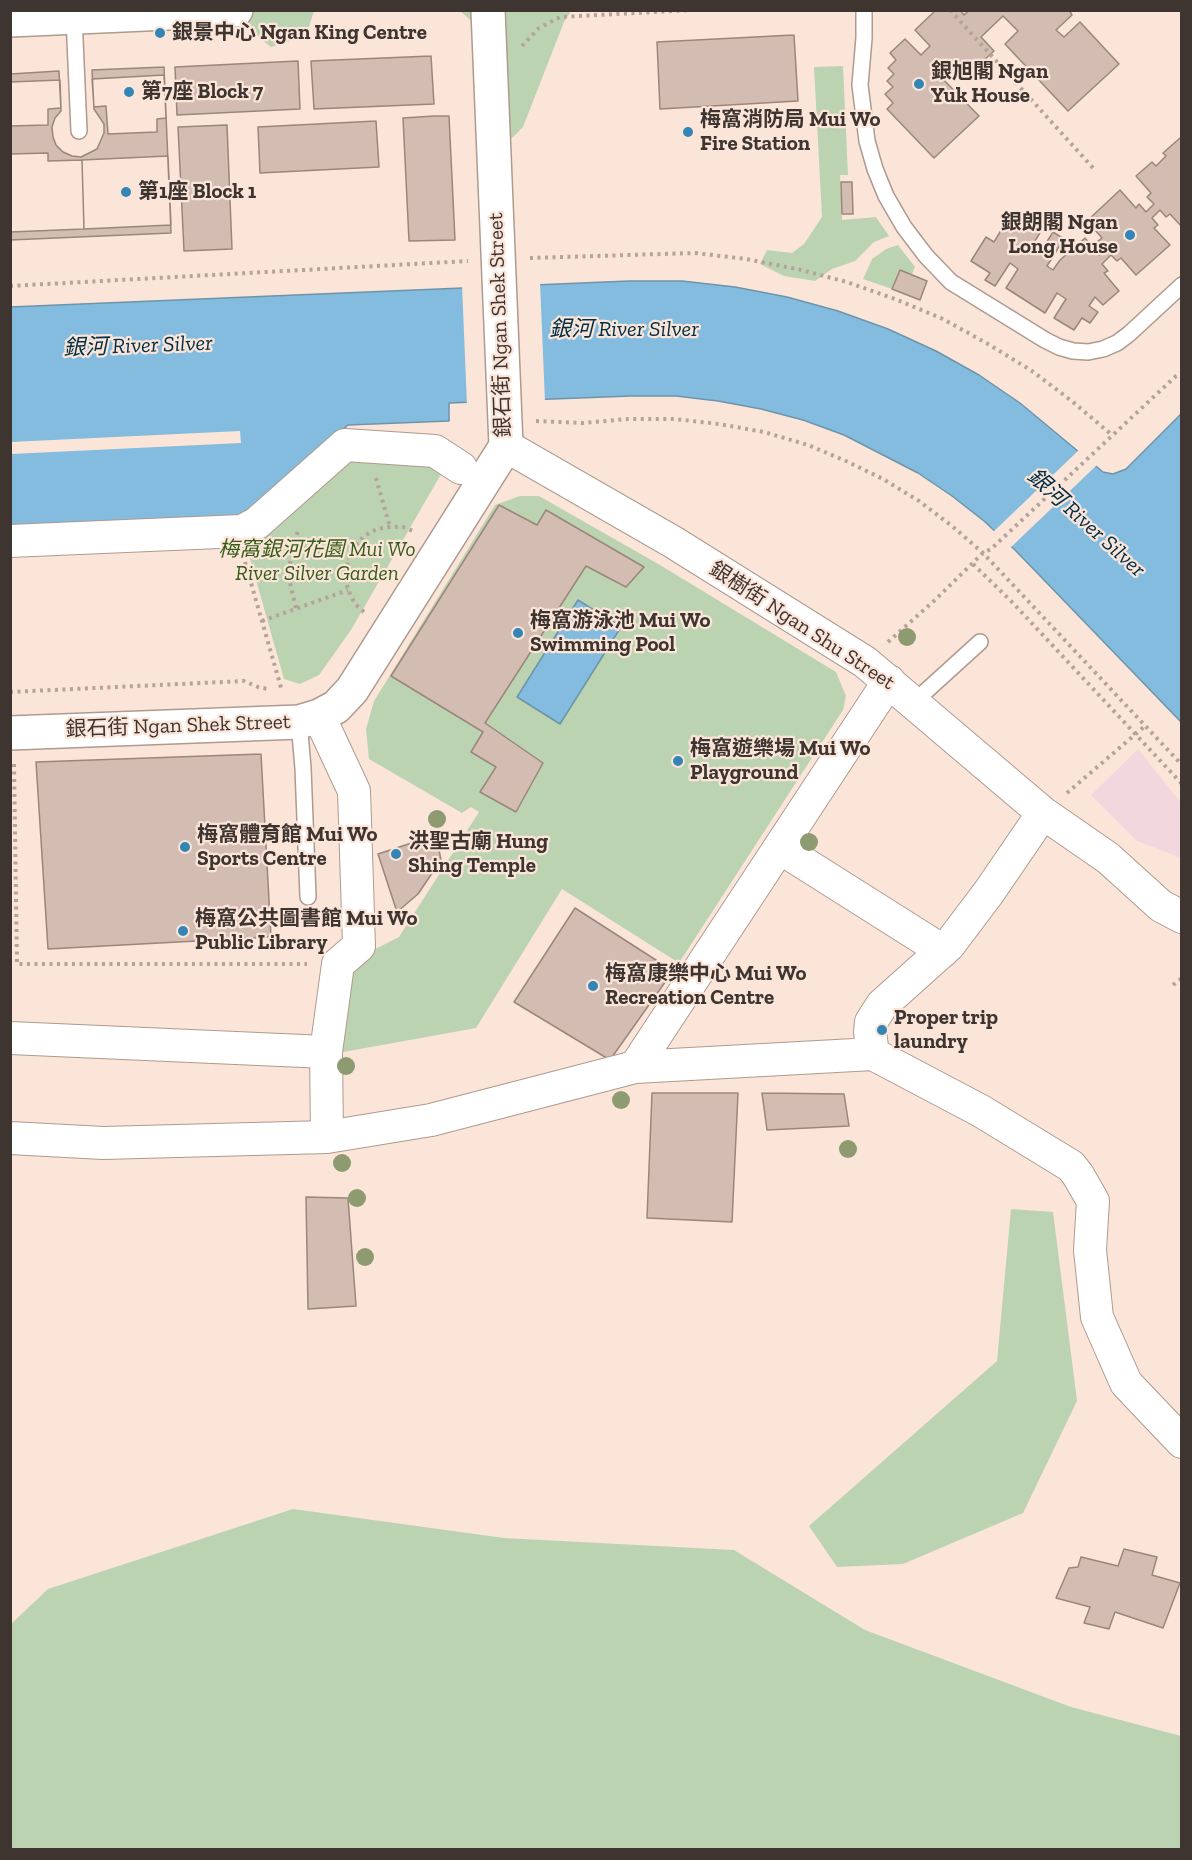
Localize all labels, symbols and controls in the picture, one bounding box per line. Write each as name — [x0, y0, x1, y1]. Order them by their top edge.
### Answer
place label: 銀景中心 Ngan King Centre — [172, 20, 427, 46]
marker: 銀景中心 Ngan King Centre — [153, 26, 167, 40]
place label: 銀旭閣 Ngan Yuk House — [931, 59, 1048, 109]
marker: 銀旭閣 Ngan Yuk House — [912, 77, 926, 91]
place label: 第7座 Block 7 — [141, 79, 263, 105]
marker: 第7座 Block 7 — [122, 85, 136, 99]
place label: 梅窩消防局 Mui Wo Fire Station — [700, 107, 880, 157]
marker: 梅窩消防局 Mui Wo Fire Station — [681, 125, 695, 139]
place label: 第1座 Block 1 — [138, 179, 256, 205]
marker: 第1座 Block 1 — [119, 185, 133, 199]
place label: 銀朗閣 Ngan Long House — [1001, 210, 1118, 260]
street label: 銀石街 Ngan Shek Street — [483, 212, 517, 438]
marker: 銀朗閣 Ngan Long House — [1123, 228, 1137, 242]
water label: 銀河 River Silver — [549, 317, 699, 343]
water label: 銀河 River Silver — [63, 330, 213, 362]
water label: 銀河 River Silver — [1022, 463, 1150, 583]
park label: 梅窩銀河花園 Mui Wo River Silver Garden — [218, 537, 416, 587]
street label: 銀樹街 Ngan Shu Street — [705, 557, 899, 695]
place label: 梅窩游泳池 Mui Wo Swimming Pool — [530, 608, 710, 658]
marker: 梅窩游泳池 Mui Wo Swimming Pool — [511, 626, 525, 640]
street label: 銀石街 Ngan Shek Street — [65, 709, 291, 743]
place label: 梅窩遊樂場 Mui Wo Playground — [690, 736, 870, 786]
marker: 梅窩遊樂場 Mui Wo Playground — [671, 754, 685, 768]
place label: 梅窩體育館 Mui Wo Sports Centre — [197, 822, 377, 872]
place label: 洪聖古廟 Hung Shing Temple — [408, 829, 548, 879]
marker: 梅窩體育館 Mui Wo Sports Centre — [178, 840, 192, 854]
marker: 洪聖古廟 Hung Shing Temple — [389, 847, 403, 861]
place label: 梅窩公共圖書館 Mui Wo Public Library — [195, 906, 417, 956]
marker: 梅窩公共圖書館 Mui Wo Public Library — [176, 924, 190, 938]
place label: 梅窩康樂中心 Mui Wo Recreation Centre — [605, 961, 806, 1011]
marker: 梅窩康樂中心 Mui Wo Recreation Centre — [586, 979, 600, 993]
place label: Proper trip laundry — [894, 1005, 998, 1055]
marker: Proper trip laundry — [875, 1023, 889, 1037]

